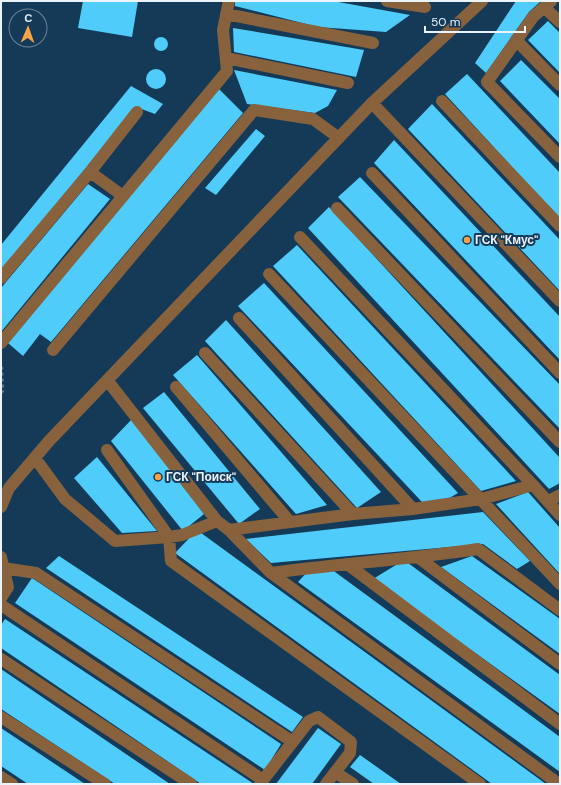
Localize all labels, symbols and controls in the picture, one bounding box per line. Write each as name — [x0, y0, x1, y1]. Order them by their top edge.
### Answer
north arrow — [8, 8, 48, 48]
scale bar — [425, 8, 525, 34]
text: С — [24, 11, 33, 25]
text: 50 m — [431, 14, 460, 30]
place label: ГСК "Кмус" — [475, 232, 538, 248]
marker: ГСК "Кмус" — [462, 235, 472, 245]
place label: ГСК "Поиск" — [166, 469, 236, 485]
marker: ГСК "Поиск" — [153, 472, 163, 482]

